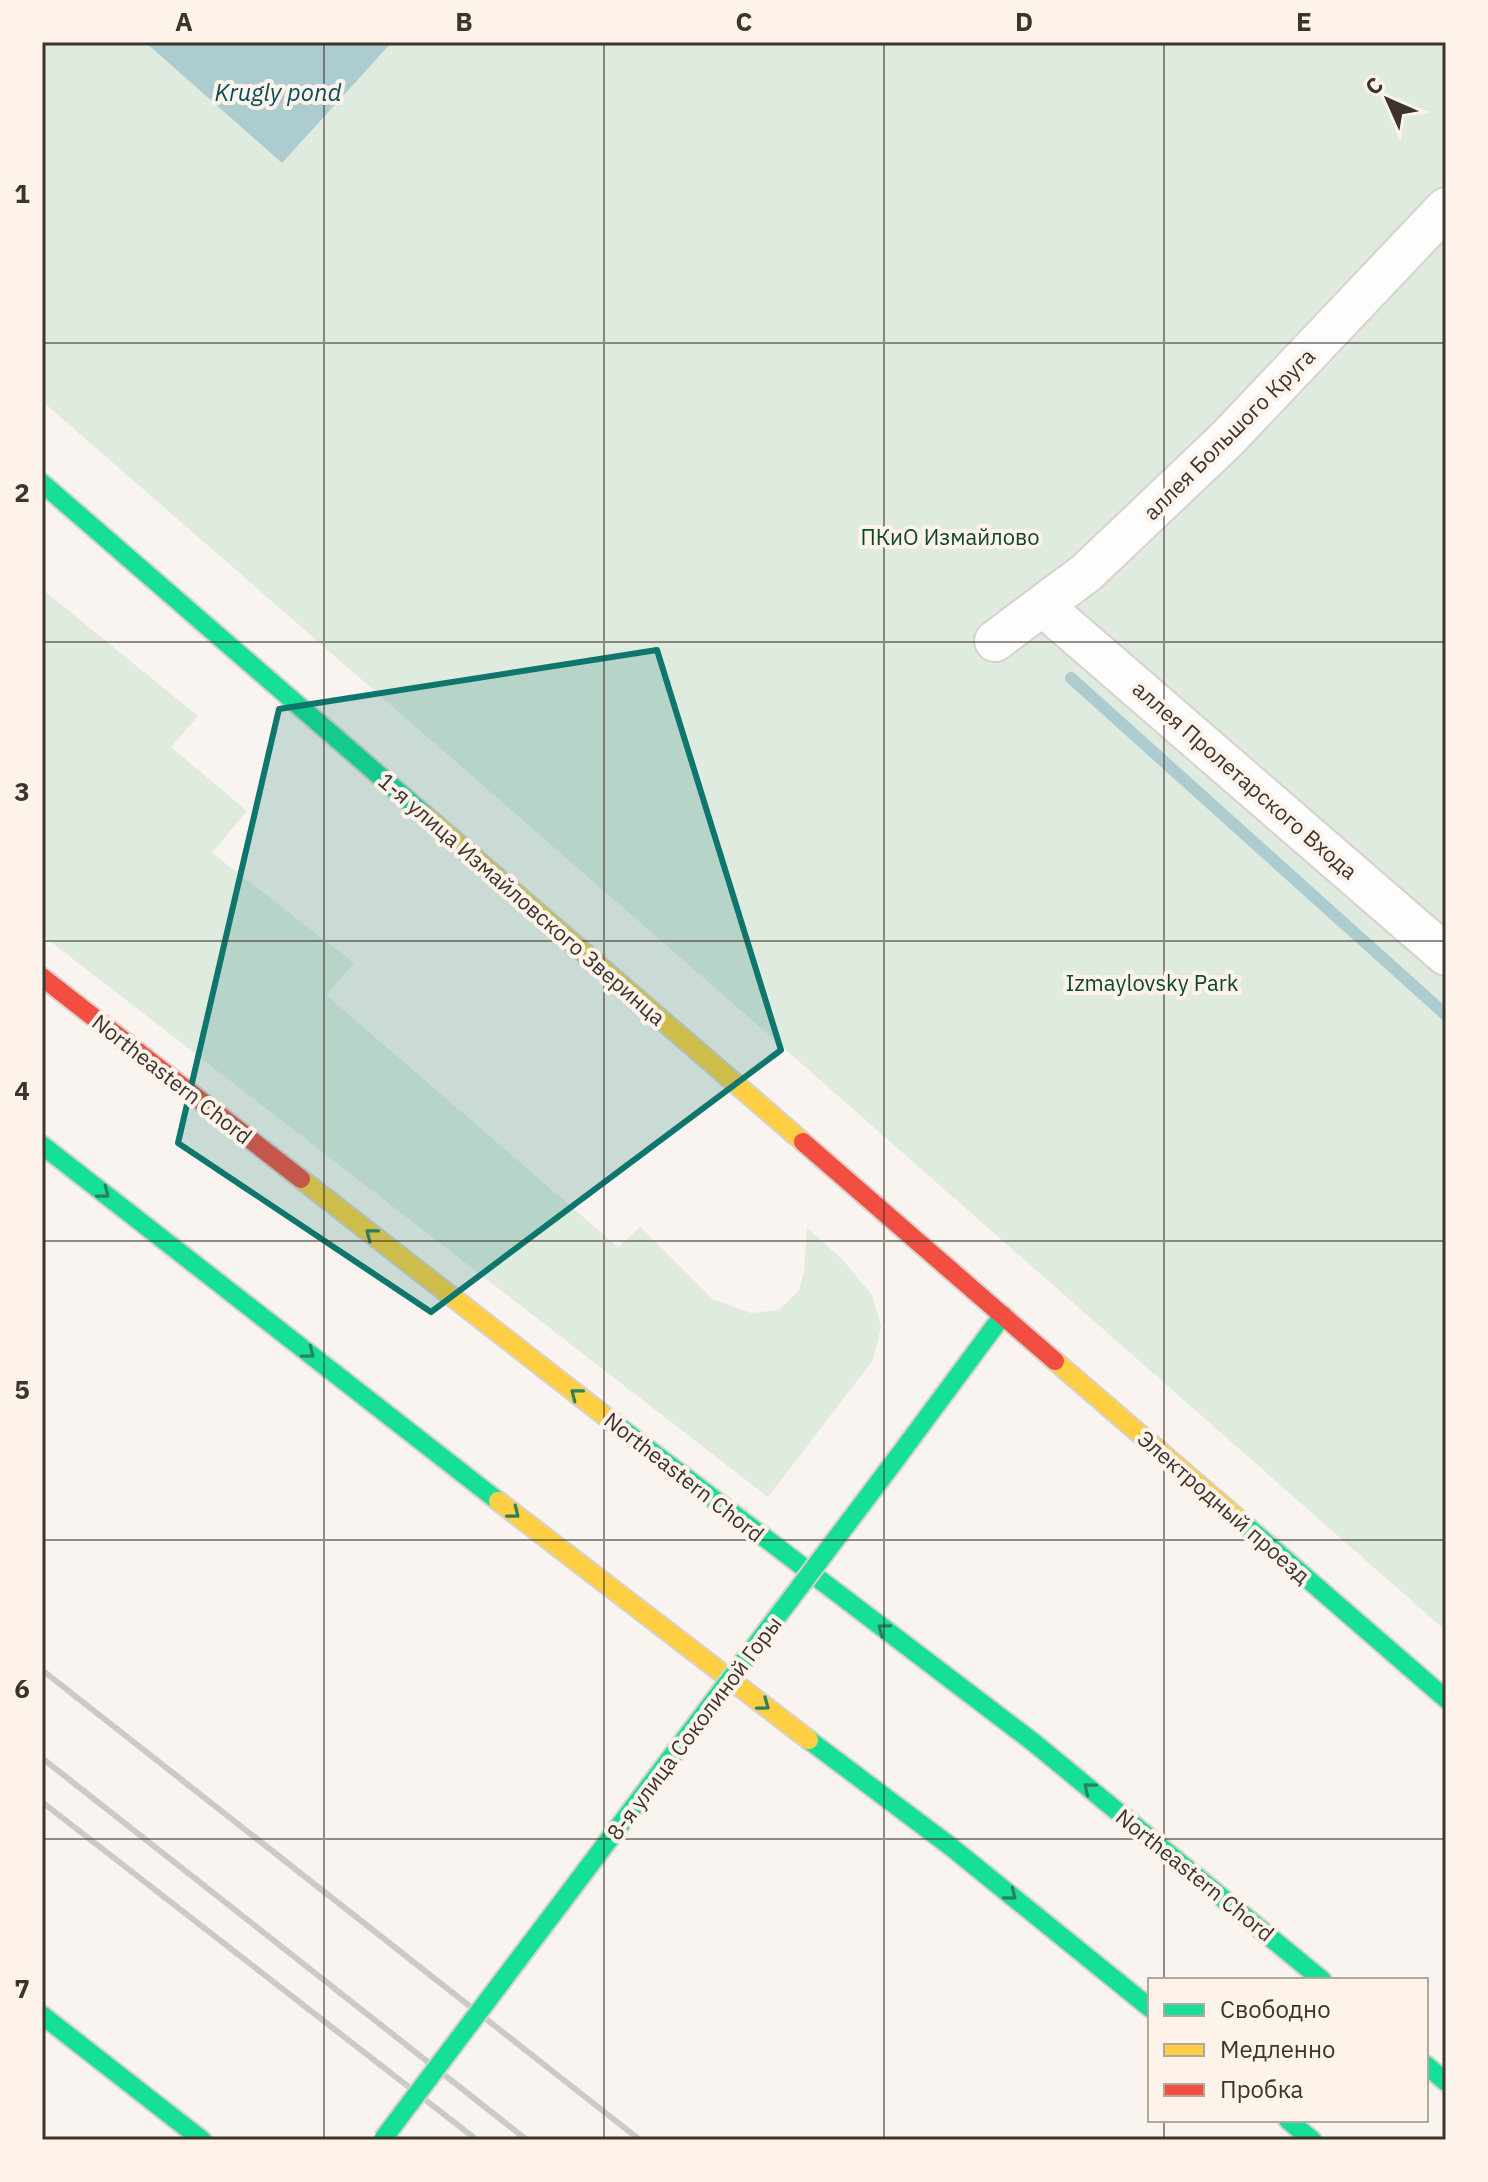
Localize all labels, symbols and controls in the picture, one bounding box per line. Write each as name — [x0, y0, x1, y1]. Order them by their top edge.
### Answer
text: A — [175, 4, 193, 38]
text: B — [455, 4, 473, 38]
text: C — [736, 4, 753, 38]
text: D — [1015, 4, 1033, 38]
text: E — [1296, 4, 1312, 38]
north arrow — [1348, 60, 1428, 140]
text: С — [1358, 70, 1389, 101]
water label: Krugly pond — [215, 76, 341, 108]
text: 1 — [14, 176, 30, 210]
street label: аллея Большого Круга — [1136, 341, 1321, 526]
text: 2 — [14, 475, 30, 509]
park label: ПКиО Измайлово — [860, 522, 1040, 551]
street label: аллея Пролетарского Входа — [1127, 674, 1364, 886]
street label: 1-я улица Измайловского Зверинца — [373, 766, 672, 1032]
text: 3 — [14, 774, 30, 808]
park label: Izmaylovsky Park — [1066, 968, 1239, 997]
street label: Northeastern Chord — [86, 1007, 258, 1150]
text: 4 — [14, 1073, 30, 1107]
one-way arrow — [95, 1184, 109, 1198]
one-way arrow — [366, 1229, 380, 1244]
one-way arrow — [300, 1344, 314, 1358]
text: 5 — [14, 1372, 30, 1406]
one-way arrow — [571, 1389, 585, 1404]
street label: Northeastern Chord — [598, 1405, 770, 1548]
street label: Электродный проезд — [1132, 1424, 1317, 1590]
one-way arrow — [505, 1504, 519, 1518]
street label: 8-я улица Соколиной Горы — [600, 1610, 788, 1846]
one-way arrow — [878, 1625, 892, 1639]
text: 6 — [14, 1671, 30, 1705]
one-way arrow — [756, 1696, 770, 1710]
one-way arrow — [1084, 1783, 1098, 1798]
street label: Northeastern Chord — [1110, 1802, 1280, 1947]
one-way arrow — [1002, 1885, 1016, 1900]
text: 7 — [14, 1971, 30, 2005]
legend — [1148, 1978, 1428, 2122]
text: Свободно — [1220, 1993, 1331, 2025]
text: Медленно — [1220, 2033, 1336, 2065]
text: Пробка — [1220, 2073, 1304, 2105]

